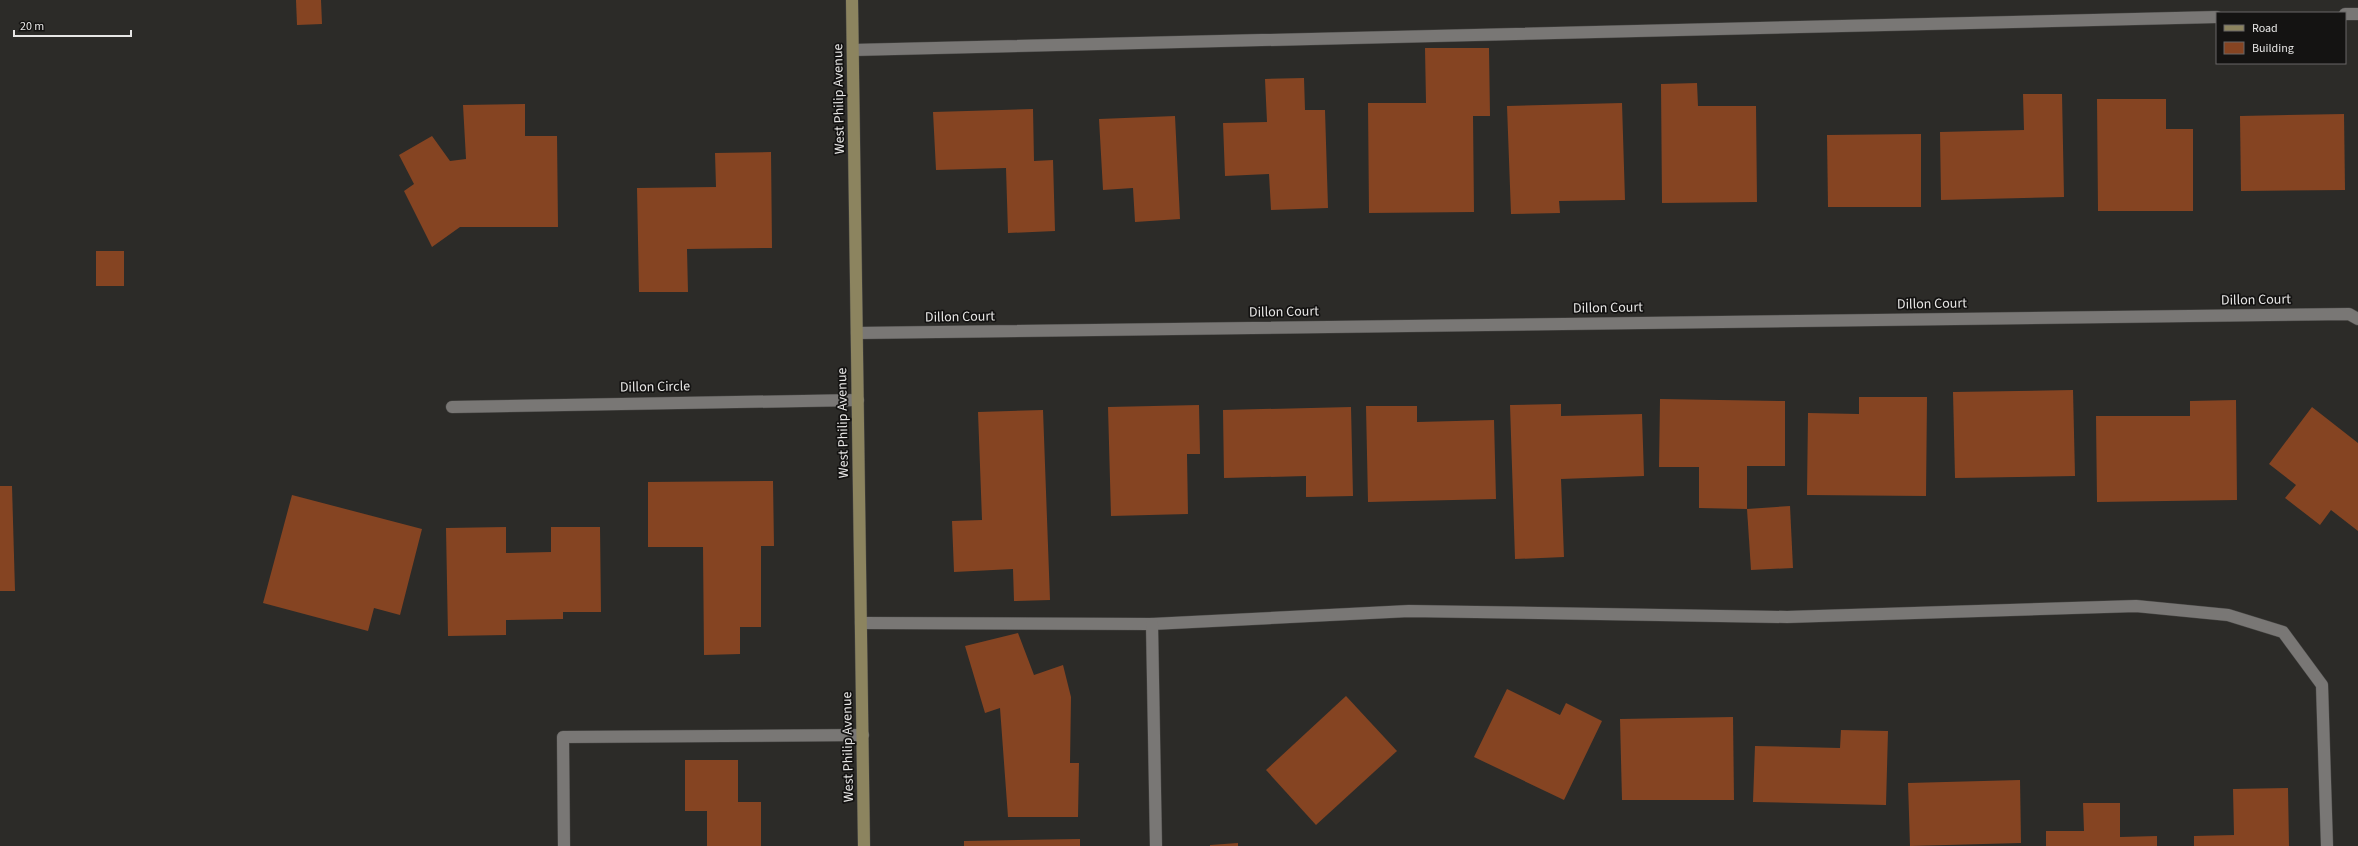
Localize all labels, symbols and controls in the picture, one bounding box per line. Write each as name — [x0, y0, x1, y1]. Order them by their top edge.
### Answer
scale bar — [14, 12, 131, 38]
legend — [2216, 12, 2346, 64]
text: 20 m — [20, 18, 44, 35]
text: Road — [2252, 20, 2278, 37]
text: Building — [2252, 40, 2294, 57]
street label: West Philip Avenue — [828, 43, 850, 155]
street label: Dillon Court — [2221, 289, 2291, 311]
street label: Dillon Court — [1897, 293, 1967, 315]
street label: Dillon Court — [1573, 297, 1643, 319]
street label: Dillon Court — [1249, 301, 1319, 323]
street label: Dillon Court — [925, 306, 995, 328]
street label: West Philip Avenue — [832, 367, 854, 479]
street label: Dillon Circle — [620, 376, 690, 398]
street label: West Philip Avenue — [837, 691, 859, 803]

